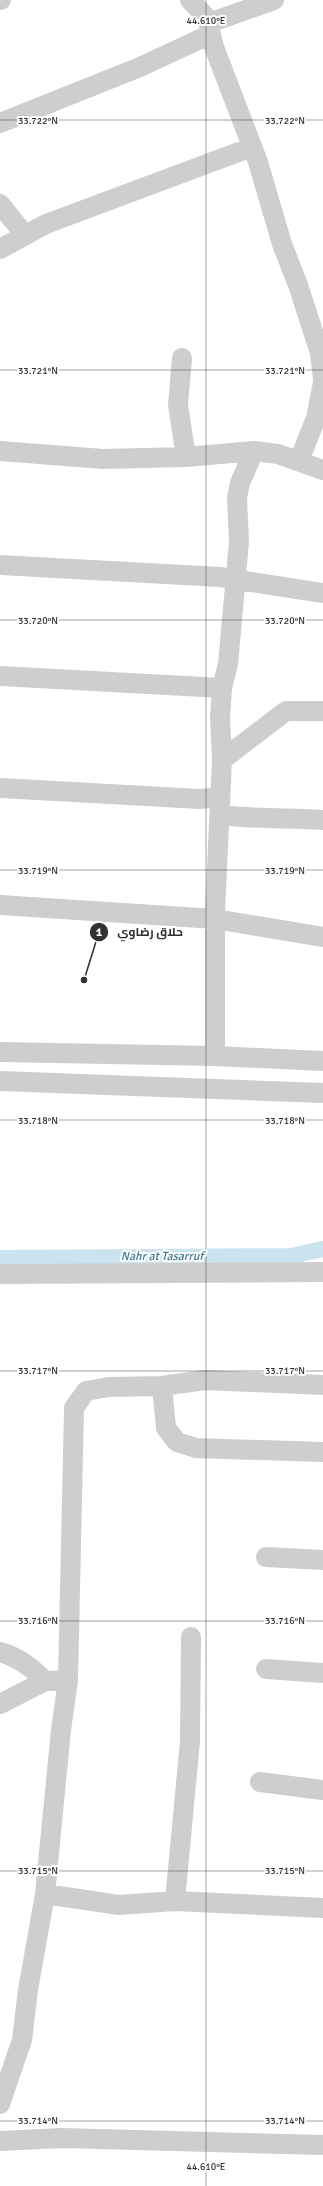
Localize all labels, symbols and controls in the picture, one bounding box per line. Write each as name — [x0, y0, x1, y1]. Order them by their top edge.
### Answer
text: 44.610°E — [187, 15, 226, 27]
text: 33.722°N — [18, 115, 58, 127]
text: 33.722°N — [265, 115, 305, 127]
text: 33.721°N — [18, 365, 58, 377]
text: 33.721°N — [265, 365, 305, 377]
text: 33.720°N — [18, 615, 58, 627]
text: 33.720°N — [265, 615, 305, 627]
text: 33.719°N — [18, 865, 58, 877]
text: 33.719°N — [265, 865, 305, 877]
callout: حلاق رضاوي — [89, 920, 190, 944]
text: 1 — [96, 925, 103, 940]
text: حلاق رضاوي — [117, 925, 183, 942]
text: 33.718°N — [18, 1115, 58, 1127]
text: 33.718°N — [265, 1115, 305, 1127]
water label: Nahr at Tasarruf — [121, 1249, 206, 1264]
text: 33.717°N — [18, 1365, 58, 1377]
text: 33.717°N — [265, 1365, 305, 1377]
text: 33.716°N — [18, 1615, 58, 1627]
text: 33.716°N — [265, 1615, 305, 1627]
text: 33.715°N — [18, 1865, 58, 1877]
text: 33.715°N — [265, 1865, 305, 1877]
text: 33.714°N — [18, 2115, 58, 2127]
text: 33.714°N — [265, 2115, 305, 2127]
text: 44.610°E — [187, 2161, 226, 2173]

